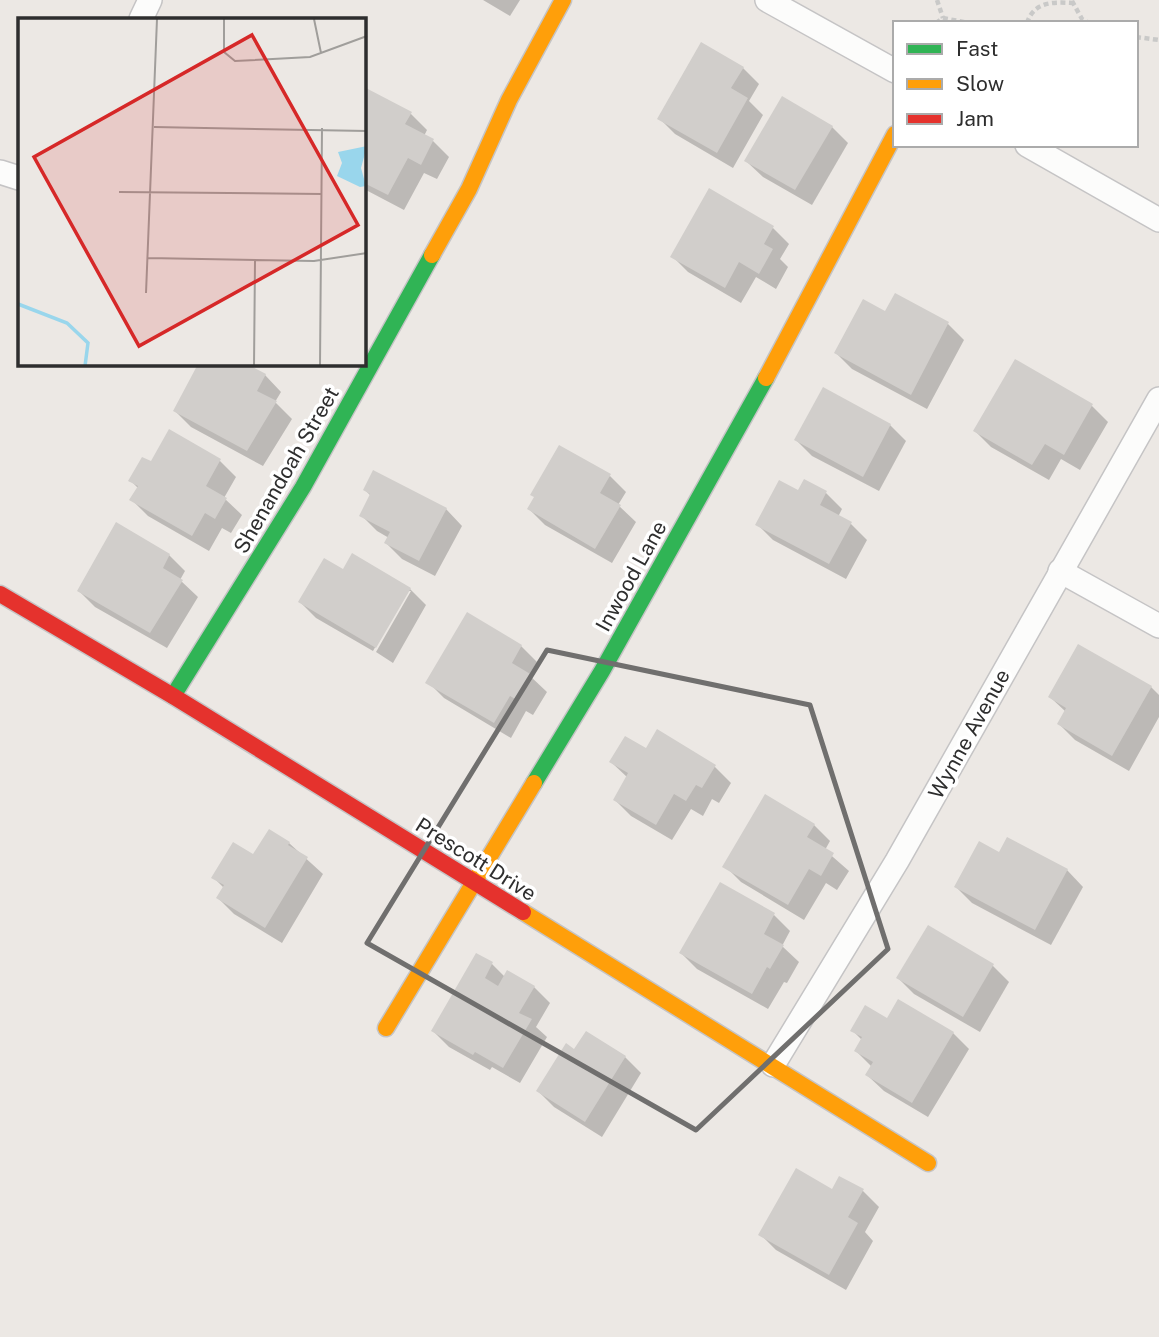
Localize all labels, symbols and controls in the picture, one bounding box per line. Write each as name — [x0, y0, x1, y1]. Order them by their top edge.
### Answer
inset map — [18, 18, 366, 366]
legend — [893, 21, 1138, 147]
text: Fast — [956, 36, 998, 61]
text: Slow — [956, 71, 1004, 96]
text: Jam — [956, 106, 994, 131]
street label: Shenandoah Street — [228, 382, 344, 558]
street label: Inwood Lane — [590, 516, 672, 636]
street label: Wynne Avenue — [923, 665, 1015, 803]
street label: Prescott Drive — [411, 812, 541, 906]

